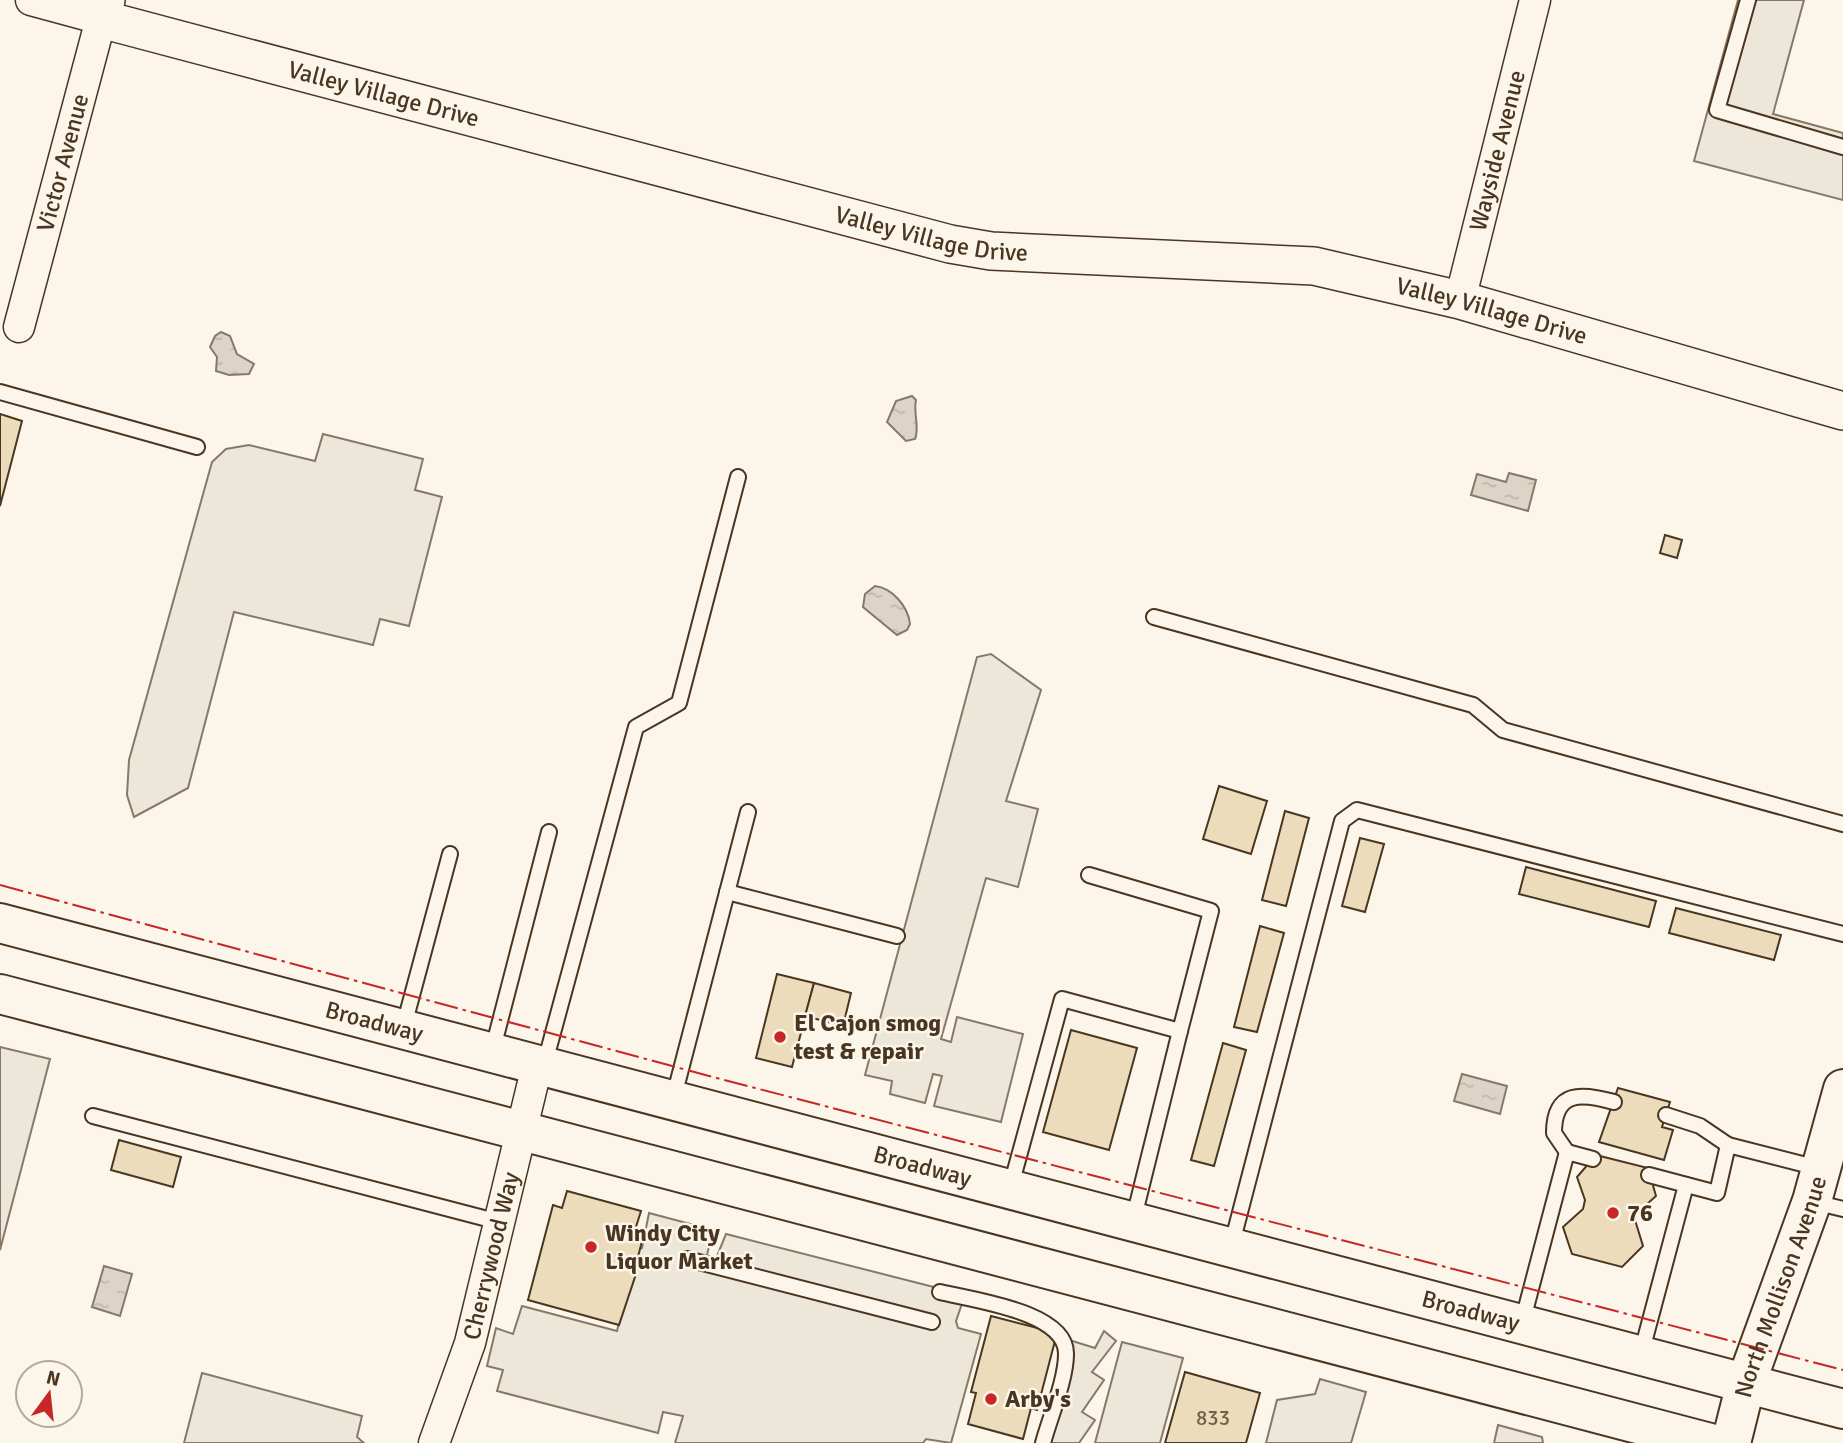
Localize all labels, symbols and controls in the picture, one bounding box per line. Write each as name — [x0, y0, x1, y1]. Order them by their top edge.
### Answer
street label: Valley Village Drive — [285, 54, 483, 134]
street label: Wayside Avenue — [1463, 67, 1532, 234]
street label: Victor Avenue — [30, 90, 95, 235]
street label: Valley Village Drive — [832, 199, 1029, 268]
street label: Valley Village Drive — [1393, 271, 1591, 351]
street label: Broadway — [322, 994, 426, 1049]
place label: El Cajon smog test & repair — [793, 1008, 941, 1066]
marker: El Cajon smog test & repair — [772, 1029, 788, 1045]
street label: Broadway — [870, 1139, 975, 1194]
street label: Cherrywood Way — [456, 1169, 526, 1343]
street label: North Mollison Avenue — [1728, 1173, 1833, 1401]
place label: 76 — [1627, 1198, 1653, 1228]
marker: 76 — [1605, 1205, 1621, 1221]
place label: Windy City Liquor Market — [605, 1218, 753, 1276]
marker: Windy City Liquor Market — [583, 1239, 599, 1255]
street label: Broadway — [1419, 1284, 1523, 1338]
north arrow — [14, 1359, 84, 1429]
text: N — [44, 1365, 63, 1392]
place label: Arby's — [1005, 1384, 1071, 1414]
marker: Arby's — [983, 1391, 999, 1407]
house number: 833 — [1196, 1405, 1230, 1431]

